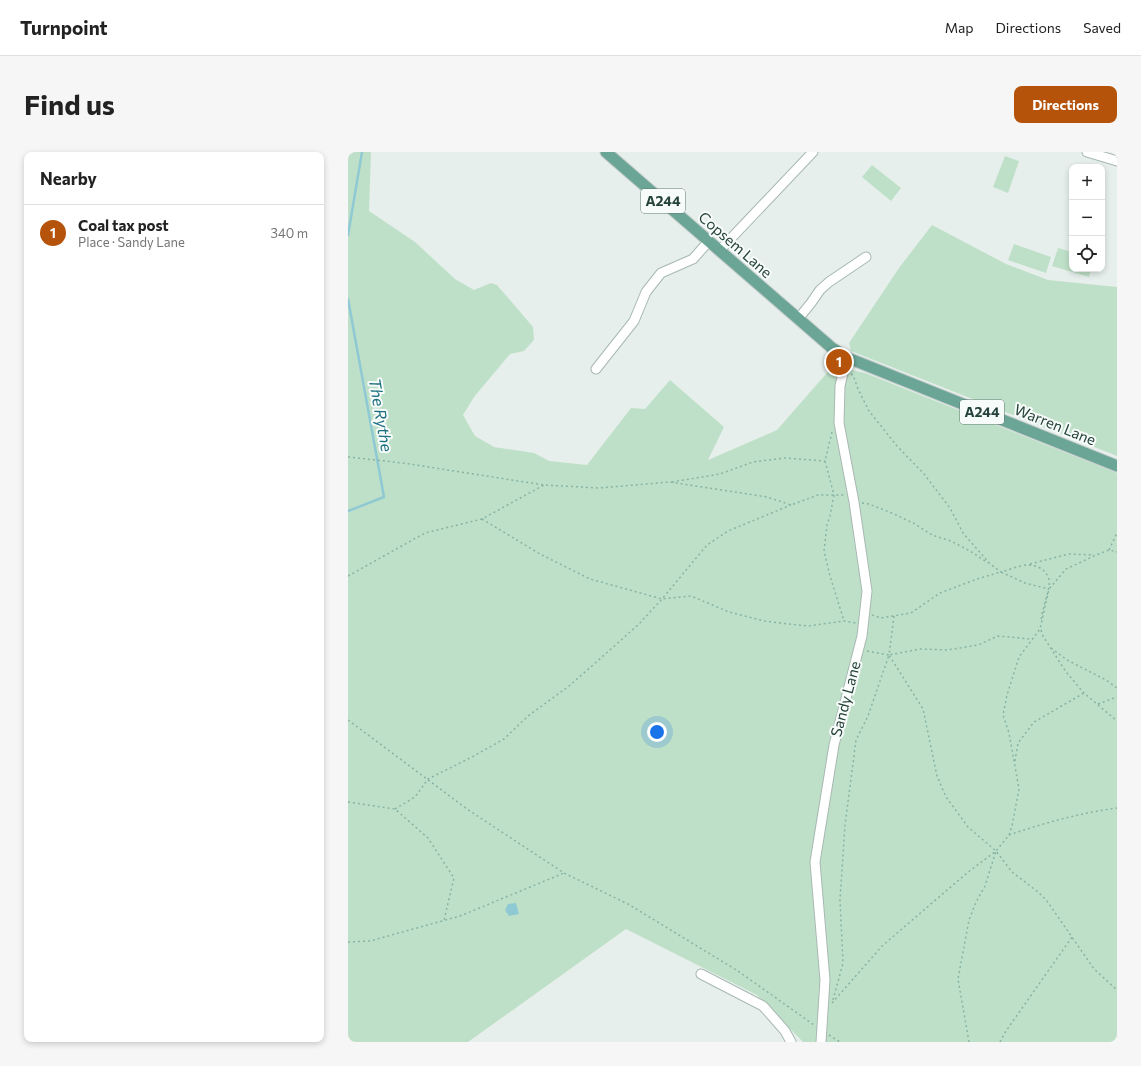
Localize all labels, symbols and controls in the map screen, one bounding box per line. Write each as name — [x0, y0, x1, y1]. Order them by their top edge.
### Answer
text: Turnpoint — [20, 16, 108, 39]
text: Map — [945, 19, 974, 36]
text: Directions — [996, 19, 1061, 36]
text: Saved — [1083, 19, 1121, 36]
button: Directions — [1014, 86, 1117, 123]
text: Find us — [24, 87, 115, 121]
map controls — [1069, 164, 1105, 272]
button: + — [1069, 164, 1105, 200]
text: Nearby — [40, 168, 97, 189]
road number: A244 — [641, 189, 685, 213]
button: − — [1069, 200, 1105, 236]
street label: Copsem Lane — [695, 207, 776, 281]
text: Coal tax post — [78, 216, 169, 234]
text: 1 — [50, 225, 56, 241]
text: 340 m — [270, 225, 308, 241]
text: Place · Sandy Lane — [78, 234, 185, 250]
button: locate — [1069, 236, 1105, 272]
pin: 1 — [826, 347, 852, 377]
water label: The Rythe — [366, 377, 397, 454]
road number: A244 — [960, 400, 1004, 424]
street label: Warren Lane — [1012, 400, 1099, 449]
street label: Sandy Lane — [826, 659, 864, 738]
your location — [647, 722, 667, 742]

